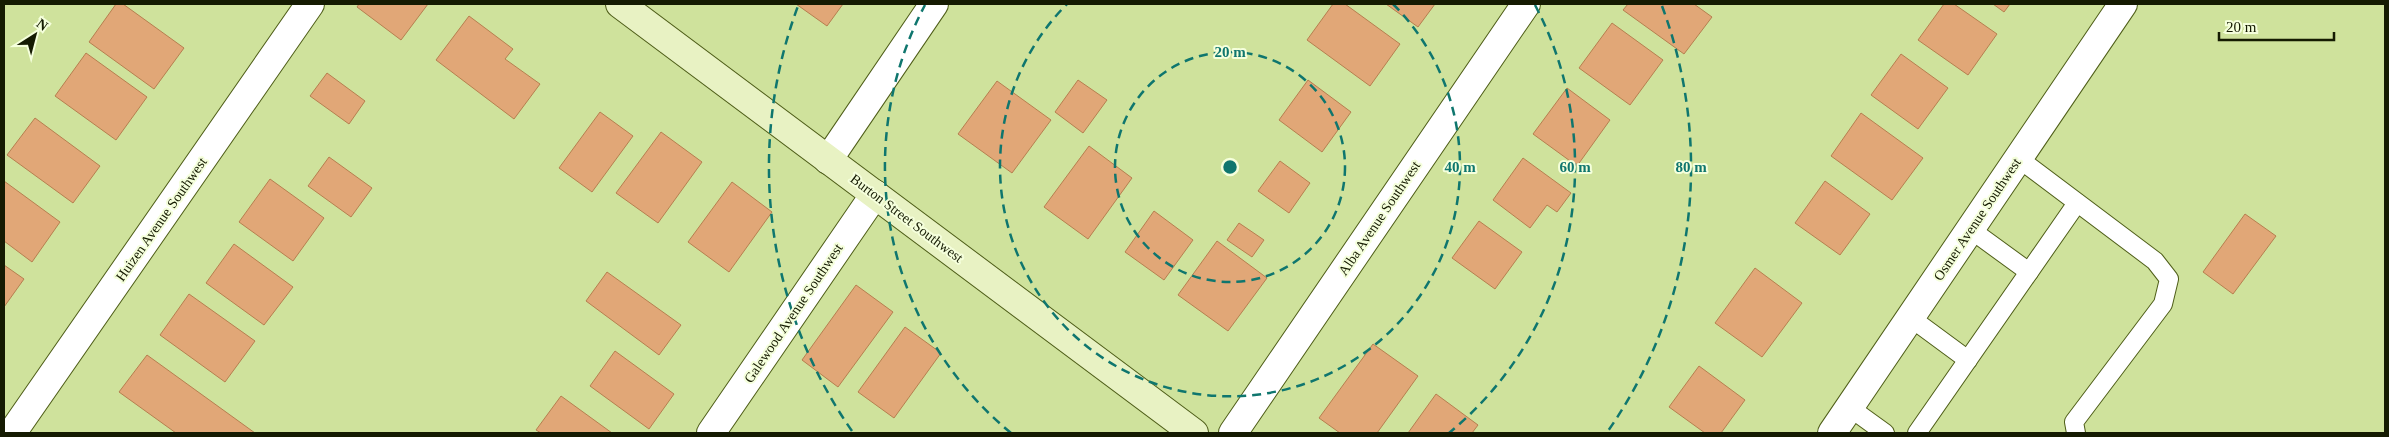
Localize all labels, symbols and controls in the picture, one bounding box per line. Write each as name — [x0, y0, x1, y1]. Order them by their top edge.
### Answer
north arrow — [10, 10, 60, 60]
scale bar — [2219, 10, 2334, 42]
text: N — [34, 16, 51, 34]
text: 20 m — [2226, 19, 2257, 35]
text: 20 m — [1214, 44, 1246, 60]
street label: Huizen Avenue Southwest — [113, 154, 210, 284]
street label: Osmer Avenue Southwest — [1931, 155, 2024, 283]
centre of rings — [1221, 158, 1239, 176]
street label: Alba Avenue Southwest — [1336, 158, 1423, 278]
text: 40 m — [1444, 159, 1476, 175]
text: 60 m — [1559, 159, 1591, 175]
text: 80 m — [1675, 159, 1707, 175]
street label: Burton Street Southwest — [848, 171, 966, 266]
street label: Galewood Avenue Southwest — [741, 241, 846, 386]

